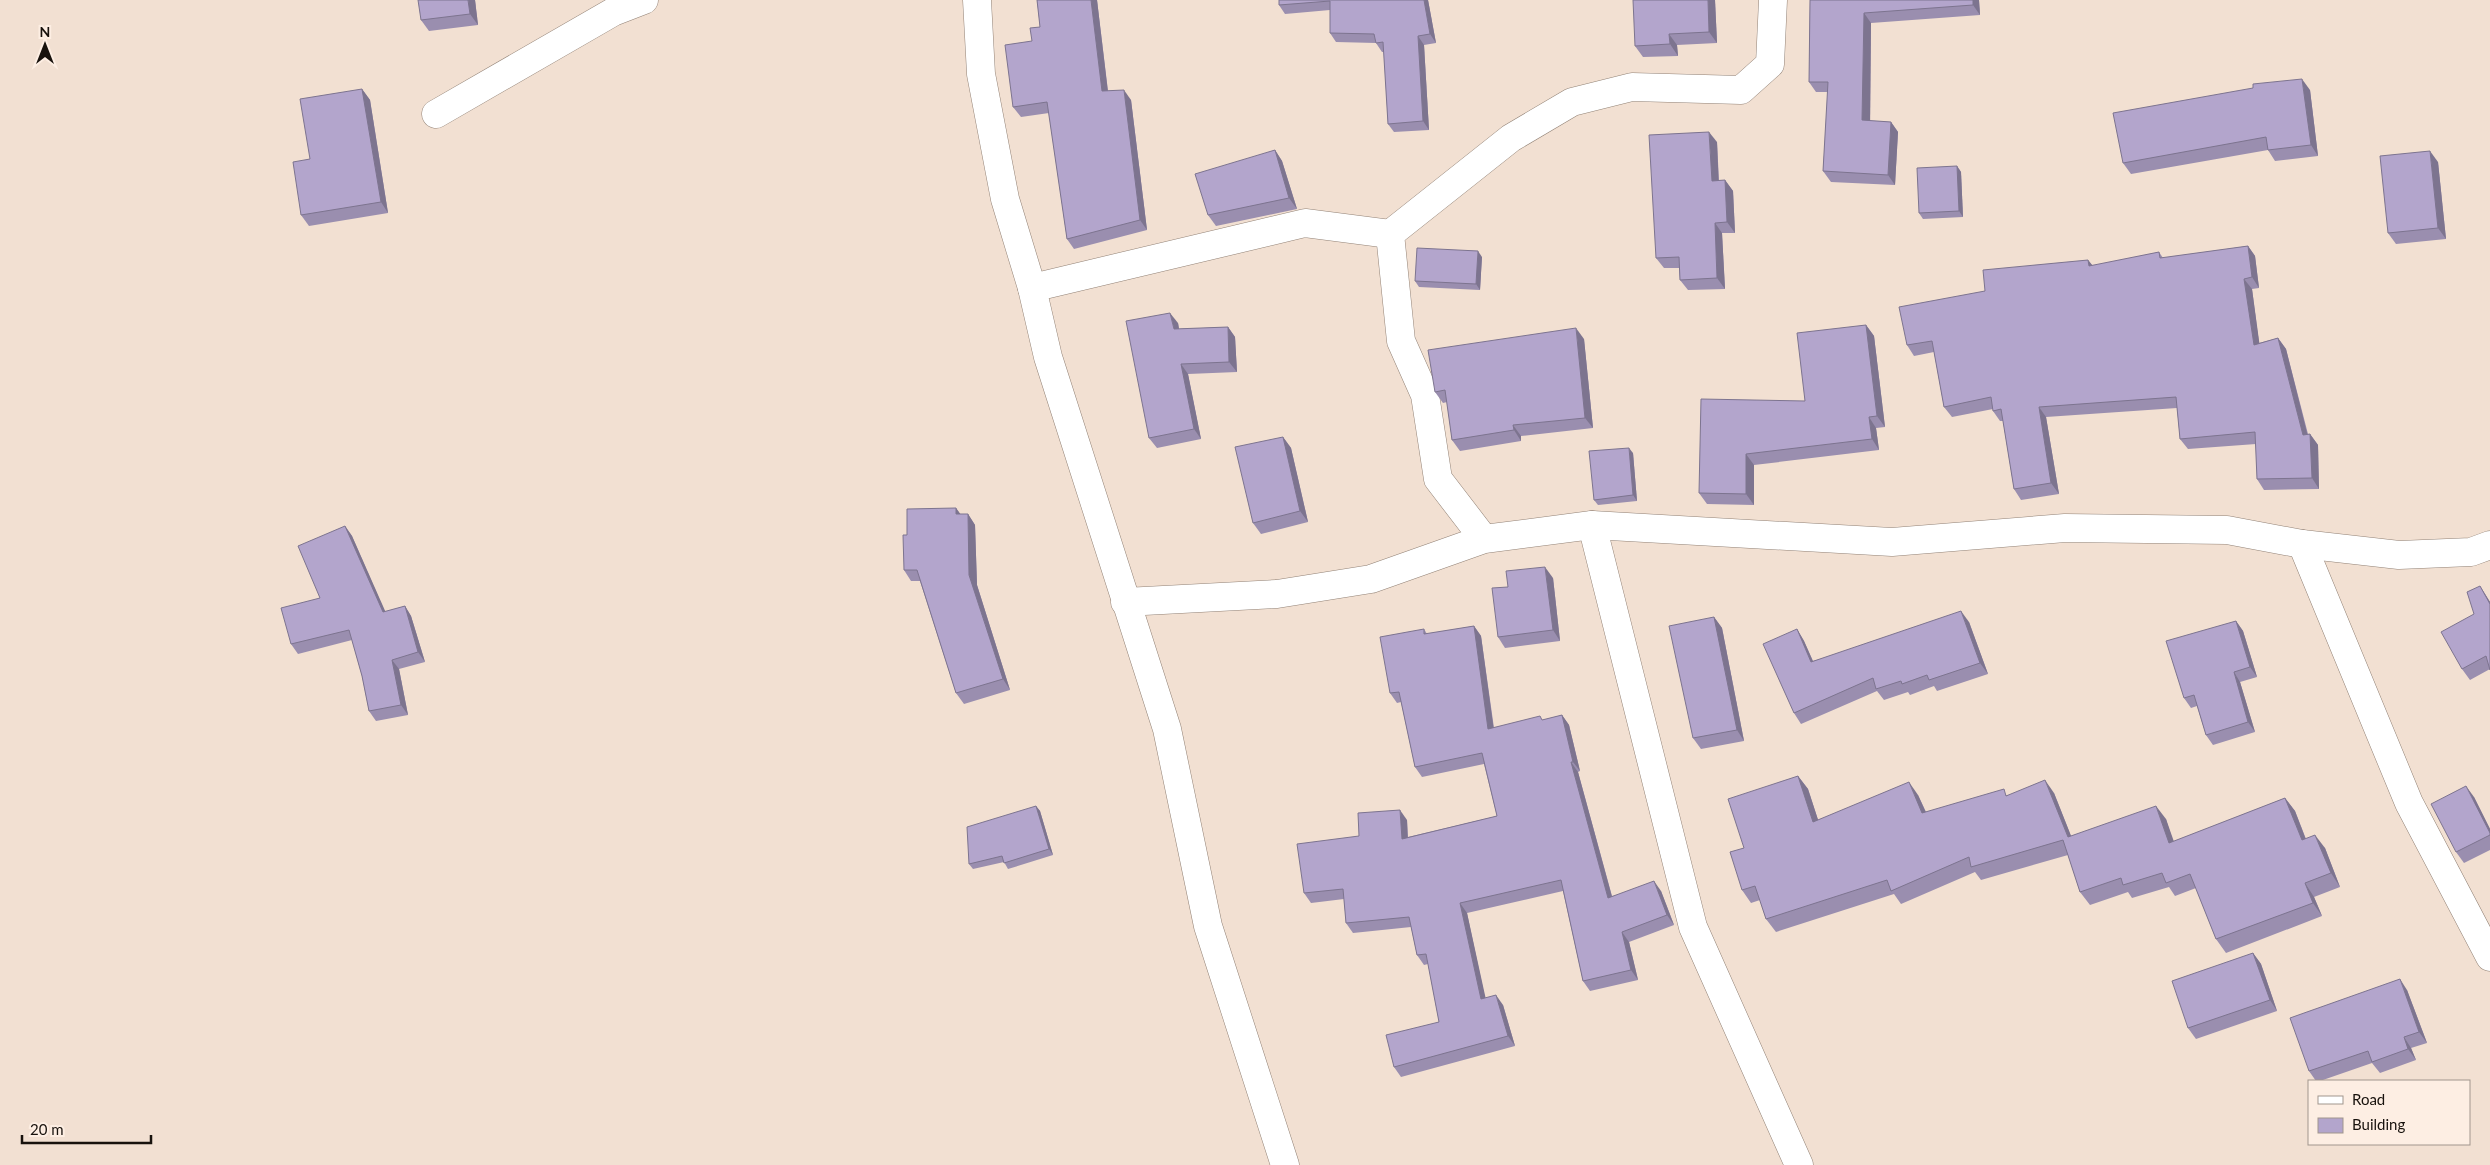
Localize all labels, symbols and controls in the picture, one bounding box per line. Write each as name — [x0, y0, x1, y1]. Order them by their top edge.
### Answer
north arrow — [20, 20, 70, 70]
text: N — [40, 23, 50, 40]
legend — [2308, 1080, 2470, 1145]
text: Road — [2352, 1090, 2385, 1108]
scale bar — [22, 1112, 151, 1144]
text: Building — [2352, 1115, 2405, 1133]
text: 20 m — [30, 1120, 64, 1138]

